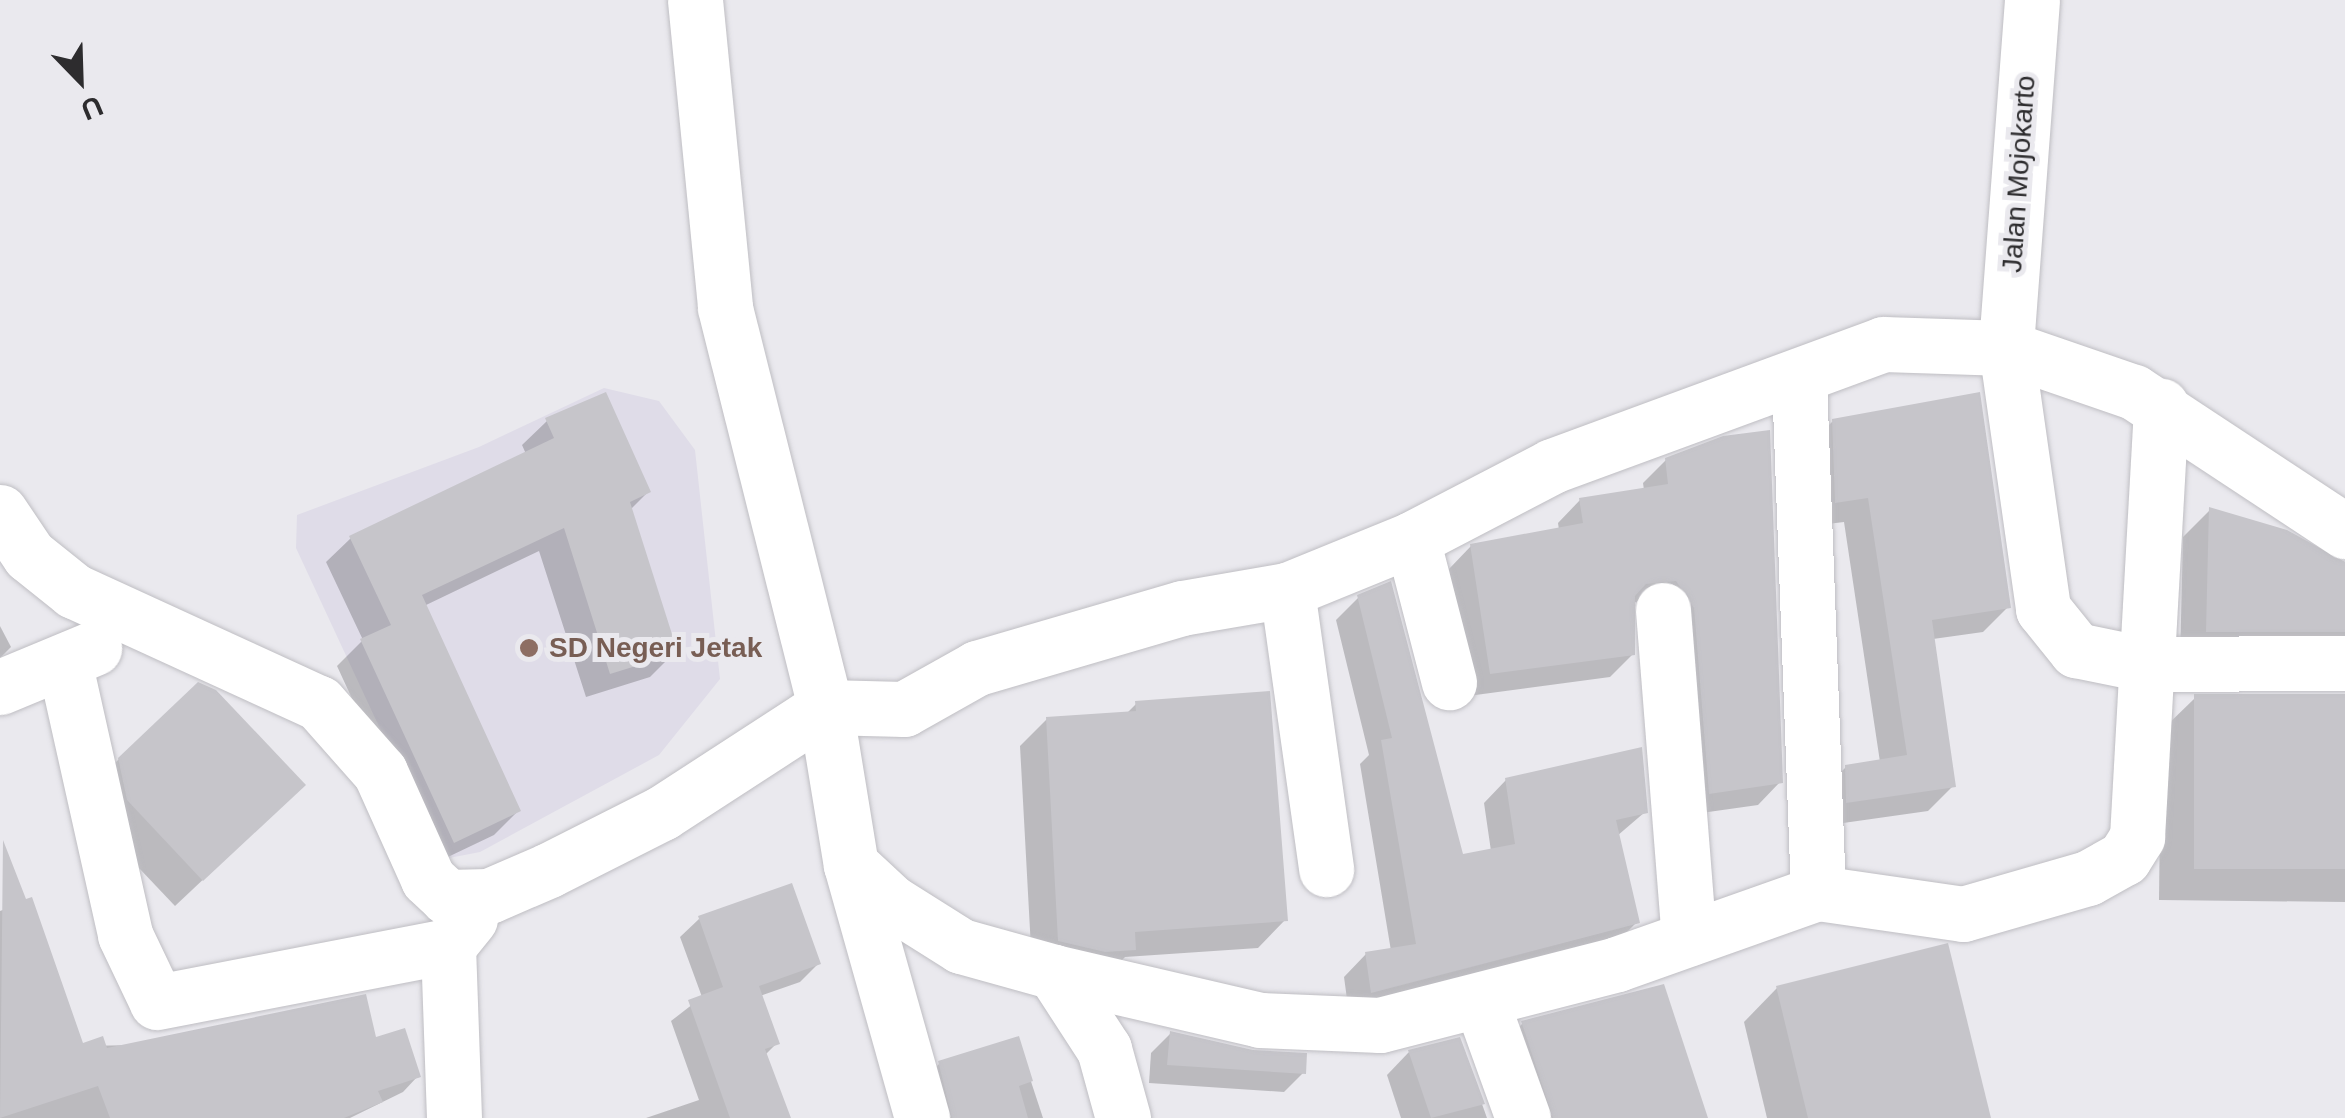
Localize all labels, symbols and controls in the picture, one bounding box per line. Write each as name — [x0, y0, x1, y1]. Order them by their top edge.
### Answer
north arrow — [30, 30, 130, 130]
street label: Jalan Mojokarto — [1995, 74, 2043, 274]
text: U — [77, 90, 107, 126]
place label: SD Negeri Jetak — [549, 631, 762, 665]
marker: SD Negeri Jetak — [518, 637, 540, 659]

